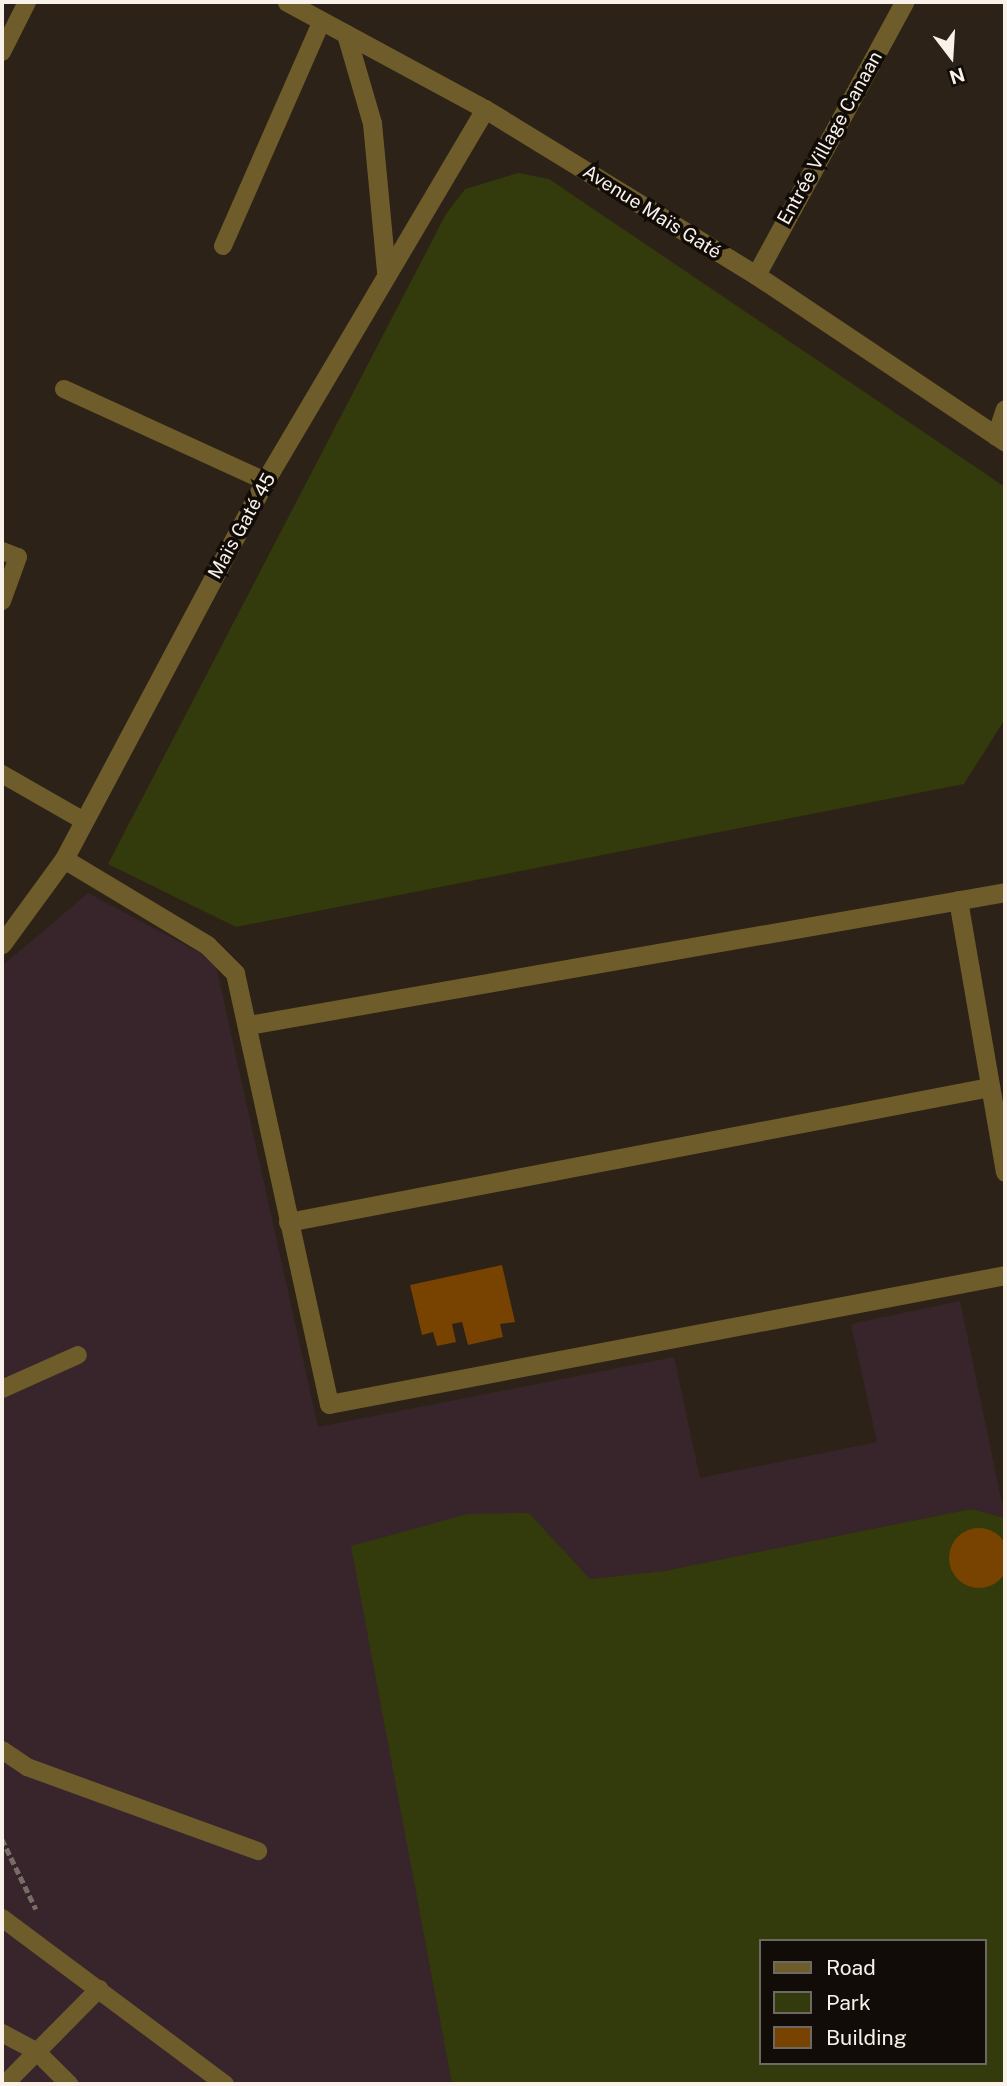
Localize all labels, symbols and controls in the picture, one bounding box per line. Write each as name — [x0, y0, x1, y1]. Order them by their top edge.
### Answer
north arrow — [916, 21, 986, 91]
street label: Entrée Village Canaan — [773, 47, 887, 229]
text: N — [947, 63, 967, 89]
street label: Avenue Maïs Gaté — [579, 160, 725, 264]
street label: Maïs Gaté 45 — [203, 469, 281, 583]
legend — [758, 1939, 986, 2065]
text: Road — [826, 1955, 876, 1980]
text: Park — [826, 1990, 871, 2015]
text: Building — [826, 2025, 907, 2050]

